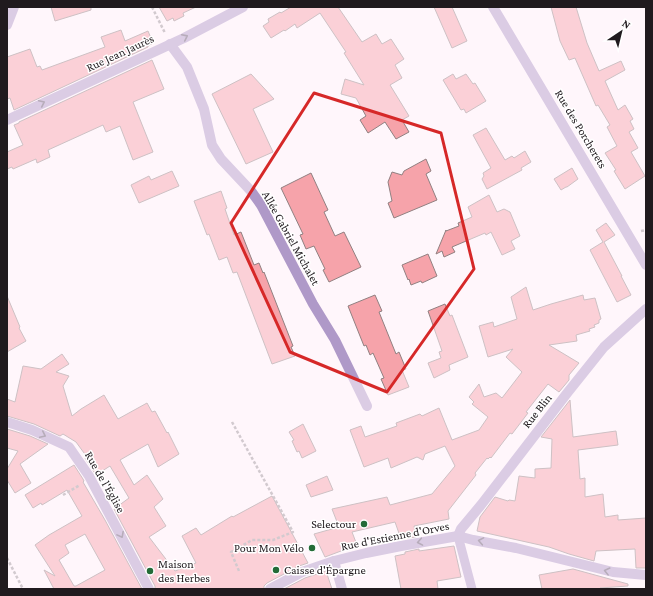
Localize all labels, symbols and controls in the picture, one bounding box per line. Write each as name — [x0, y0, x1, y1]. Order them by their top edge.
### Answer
north arrow — [601, 12, 641, 52]
text: N — [620, 17, 634, 31]
street label: Rue Jean Jaurès — [84, 31, 156, 75]
one-way arrow — [181, 34, 189, 41]
street label: Rue des Porcherets — [552, 87, 610, 171]
one-way arrow — [39, 100, 46, 108]
street label: Allée Gabriel Michalet — [259, 188, 323, 289]
street label: Rue Blin — [519, 391, 555, 431]
one-way arrow — [39, 430, 47, 438]
street label: Rue de l'Église — [82, 449, 128, 515]
place label: Selectour — [311, 517, 357, 531]
street label: Rue d'Estienne d'Orves — [340, 519, 451, 553]
marker: Selectour — [359, 519, 369, 529]
one-way arrow — [116, 531, 123, 538]
one-way arrow — [478, 537, 484, 546]
one-way arrow — [417, 538, 423, 546]
place label: Pour Mon Vélo — [234, 541, 304, 555]
marker: Pour Mon Vélo — [307, 543, 317, 553]
place label: Maison des Herbes — [158, 557, 210, 585]
place label: Caisse d'Épargne — [284, 563, 366, 577]
marker: Caisse d'Épargne — [271, 565, 281, 575]
marker: Maison des Herbes — [145, 566, 155, 576]
one-way arrow — [604, 567, 611, 576]

